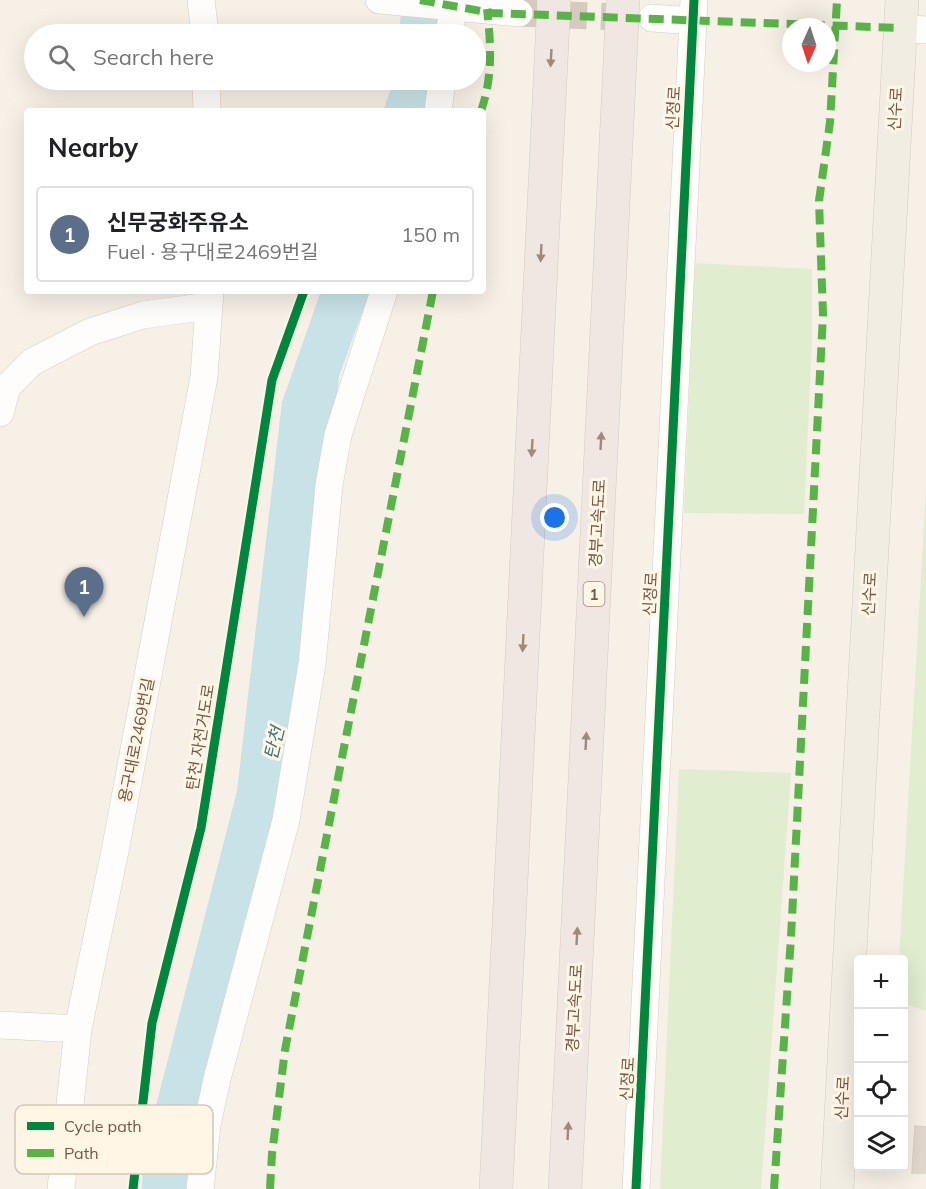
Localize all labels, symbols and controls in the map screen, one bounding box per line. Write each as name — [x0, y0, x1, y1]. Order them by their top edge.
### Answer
north arrow — [782, 18, 836, 72]
search box — [24, 24, 486, 90]
icon: search — [45, 41, 78, 74]
text: Search here — [93, 43, 214, 71]
one-way arrow — [546, 49, 555, 68]
street label: 신정로 — [662, 85, 684, 131]
street label: 신수로 — [884, 86, 906, 132]
text: Nearby — [48, 131, 138, 164]
text: 신무궁화주유소 — [107, 208, 249, 236]
text: 1 — [64, 222, 76, 247]
text: 150 m — [401, 222, 460, 247]
text: Fuel · 용구대로2469번길 — [107, 239, 319, 264]
one-way arrow — [537, 244, 546, 263]
one-way arrow — [597, 432, 606, 451]
one-way arrow — [527, 438, 536, 457]
street label: 경부고속도로 — [585, 478, 609, 568]
your location — [540, 503, 569, 532]
pin: 1 — [64, 568, 104, 617]
street label: 신정로 — [639, 571, 661, 617]
street label: 신수로 — [858, 571, 880, 617]
road number: 1 — [584, 582, 604, 606]
one-way arrow — [518, 633, 527, 652]
street label: 용구대로2469번길 — [114, 676, 158, 804]
street label: 탄천 자전거도로 — [182, 682, 218, 792]
water label: 탄천 — [259, 722, 290, 762]
one-way arrow — [582, 731, 591, 750]
one-way arrow — [573, 926, 582, 945]
map controls — [854, 955, 908, 1171]
button: + — [854, 955, 908, 1009]
street label: 경부고속도로 — [562, 963, 586, 1053]
button: − — [854, 1009, 908, 1063]
street label: 신정로 — [616, 1056, 638, 1102]
button: locate — [854, 1063, 908, 1117]
street label: 신수로 — [831, 1075, 853, 1121]
legend — [15, 1105, 213, 1174]
text: Cycle path — [64, 1116, 142, 1136]
button: layers — [854, 1117, 908, 1171]
one-way arrow — [564, 1121, 573, 1140]
text: Path — [64, 1143, 99, 1163]

